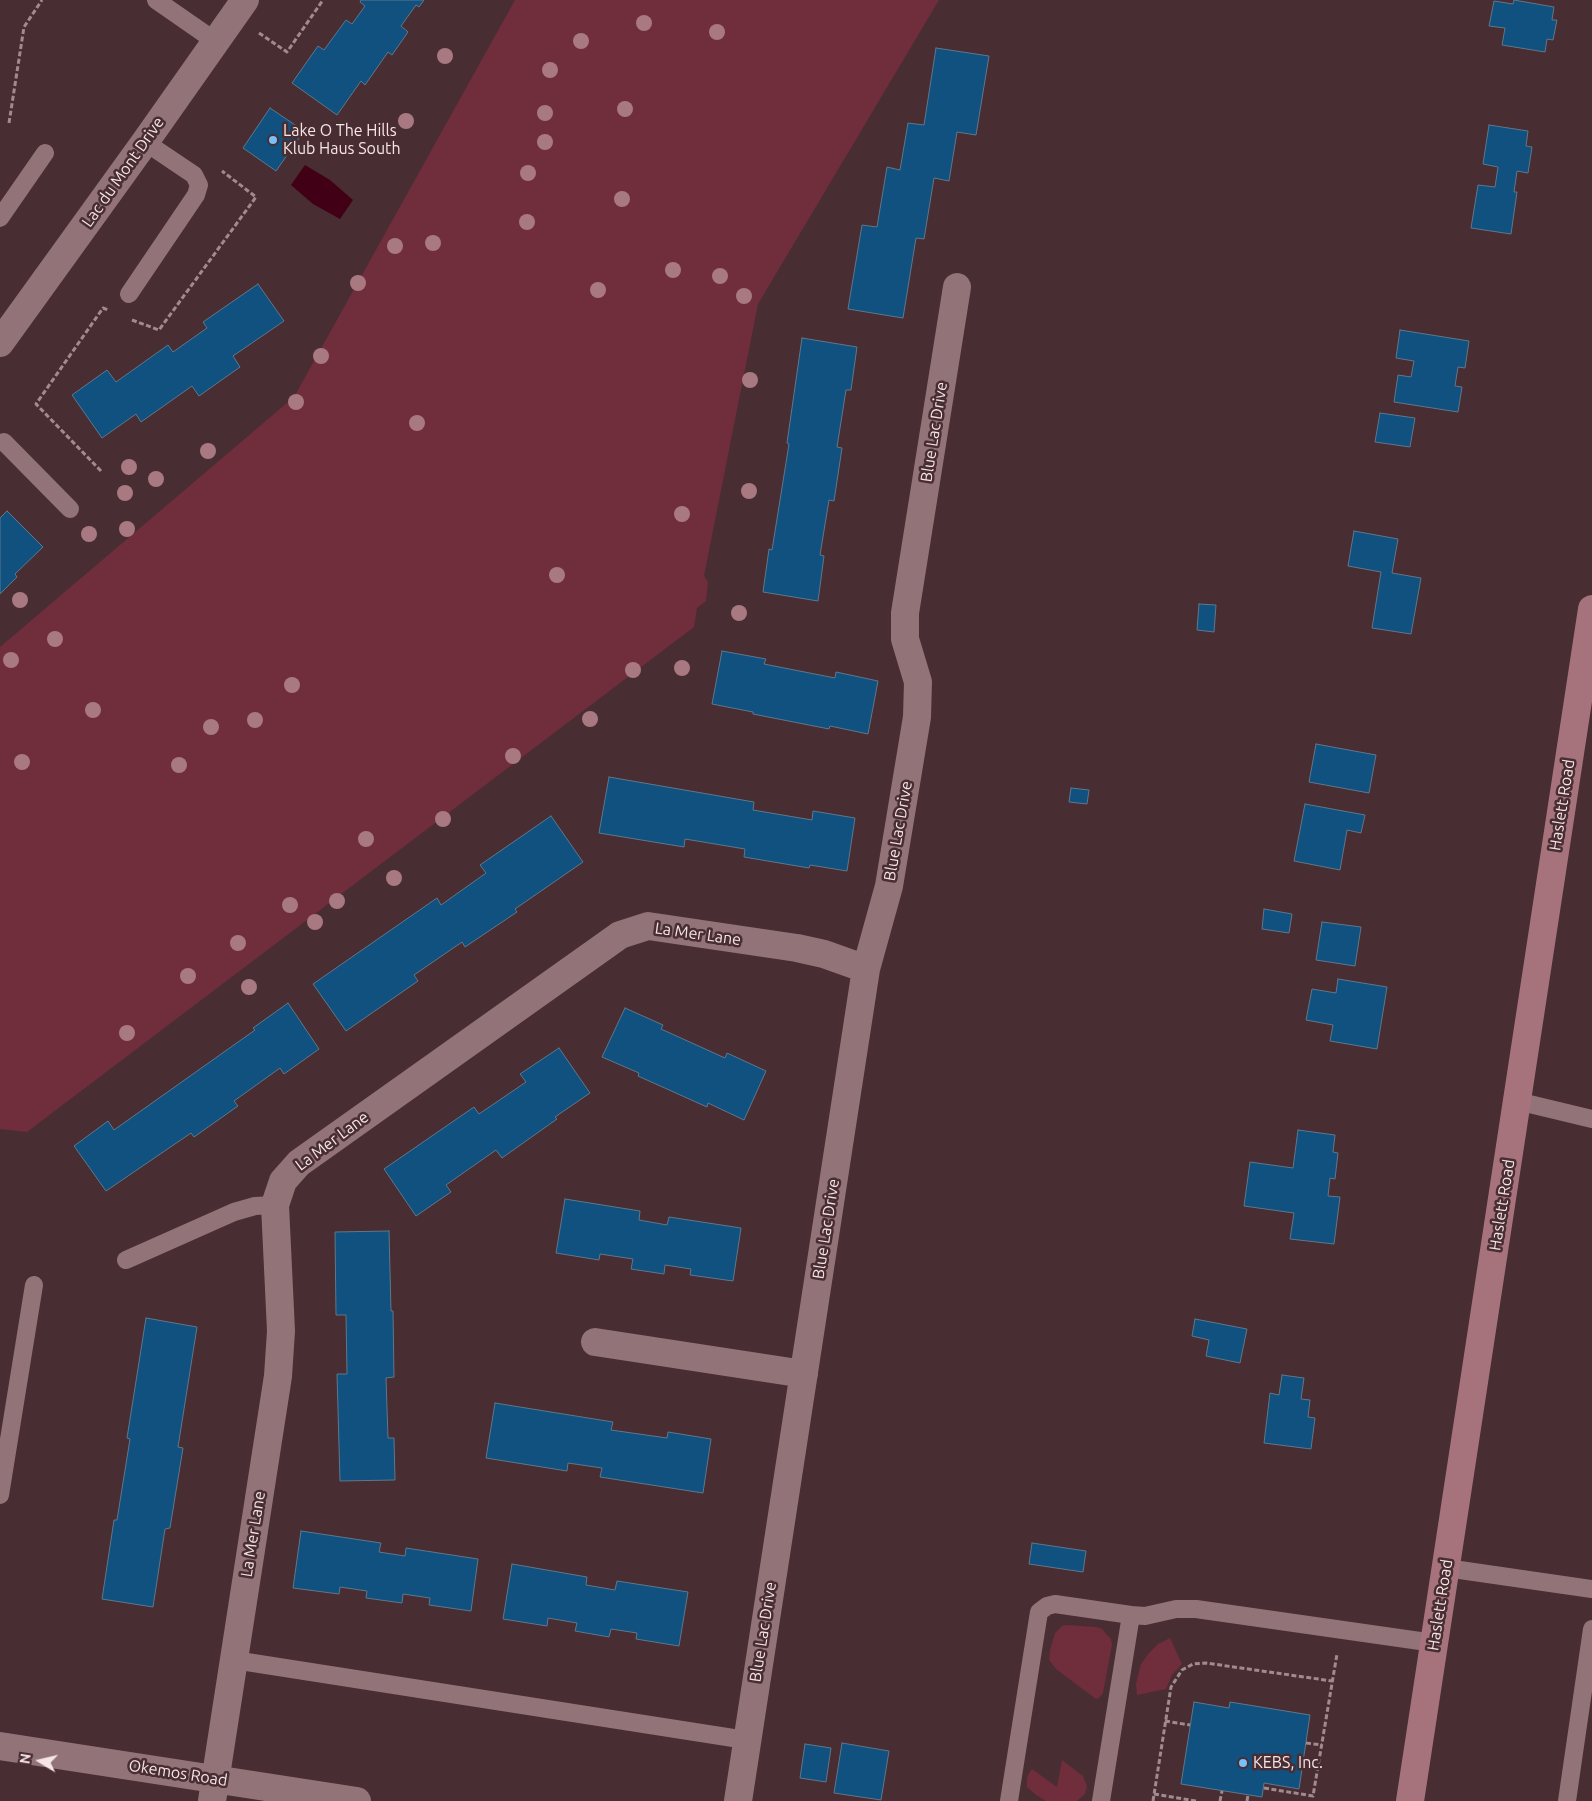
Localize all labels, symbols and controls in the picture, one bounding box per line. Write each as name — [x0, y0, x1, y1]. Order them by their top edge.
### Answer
street label: Lac du Mont Drive — [78, 113, 168, 231]
place label: Lake O The Hills Klub Haus South — [283, 121, 401, 159]
marker: Lake O The Hills Klub Haus South — [267, 134, 279, 146]
street label: Blue Lac Drive — [917, 380, 951, 484]
street label: Haslett Road — [1545, 758, 1579, 852]
street label: Blue Lac Drive — [880, 779, 916, 883]
street label: La Mer Lane — [654, 918, 742, 950]
street label: La Mer Lane — [292, 1107, 372, 1175]
street label: Haslett Road — [1485, 1158, 1519, 1252]
street label: Blue Lac Drive — [809, 1177, 843, 1281]
street label: La Mer Lane — [237, 1490, 269, 1578]
street label: Haslett Road — [1423, 1558, 1457, 1652]
street label: Blue Lac Drive — [746, 1580, 780, 1684]
north arrow — [15, 1736, 65, 1786]
text: N — [16, 1752, 34, 1765]
place label: KEBS, Inc. — [1253, 1753, 1323, 1773]
street label: Okemos Road — [127, 1756, 229, 1790]
marker: KEBS, Inc. — [1237, 1757, 1249, 1769]

